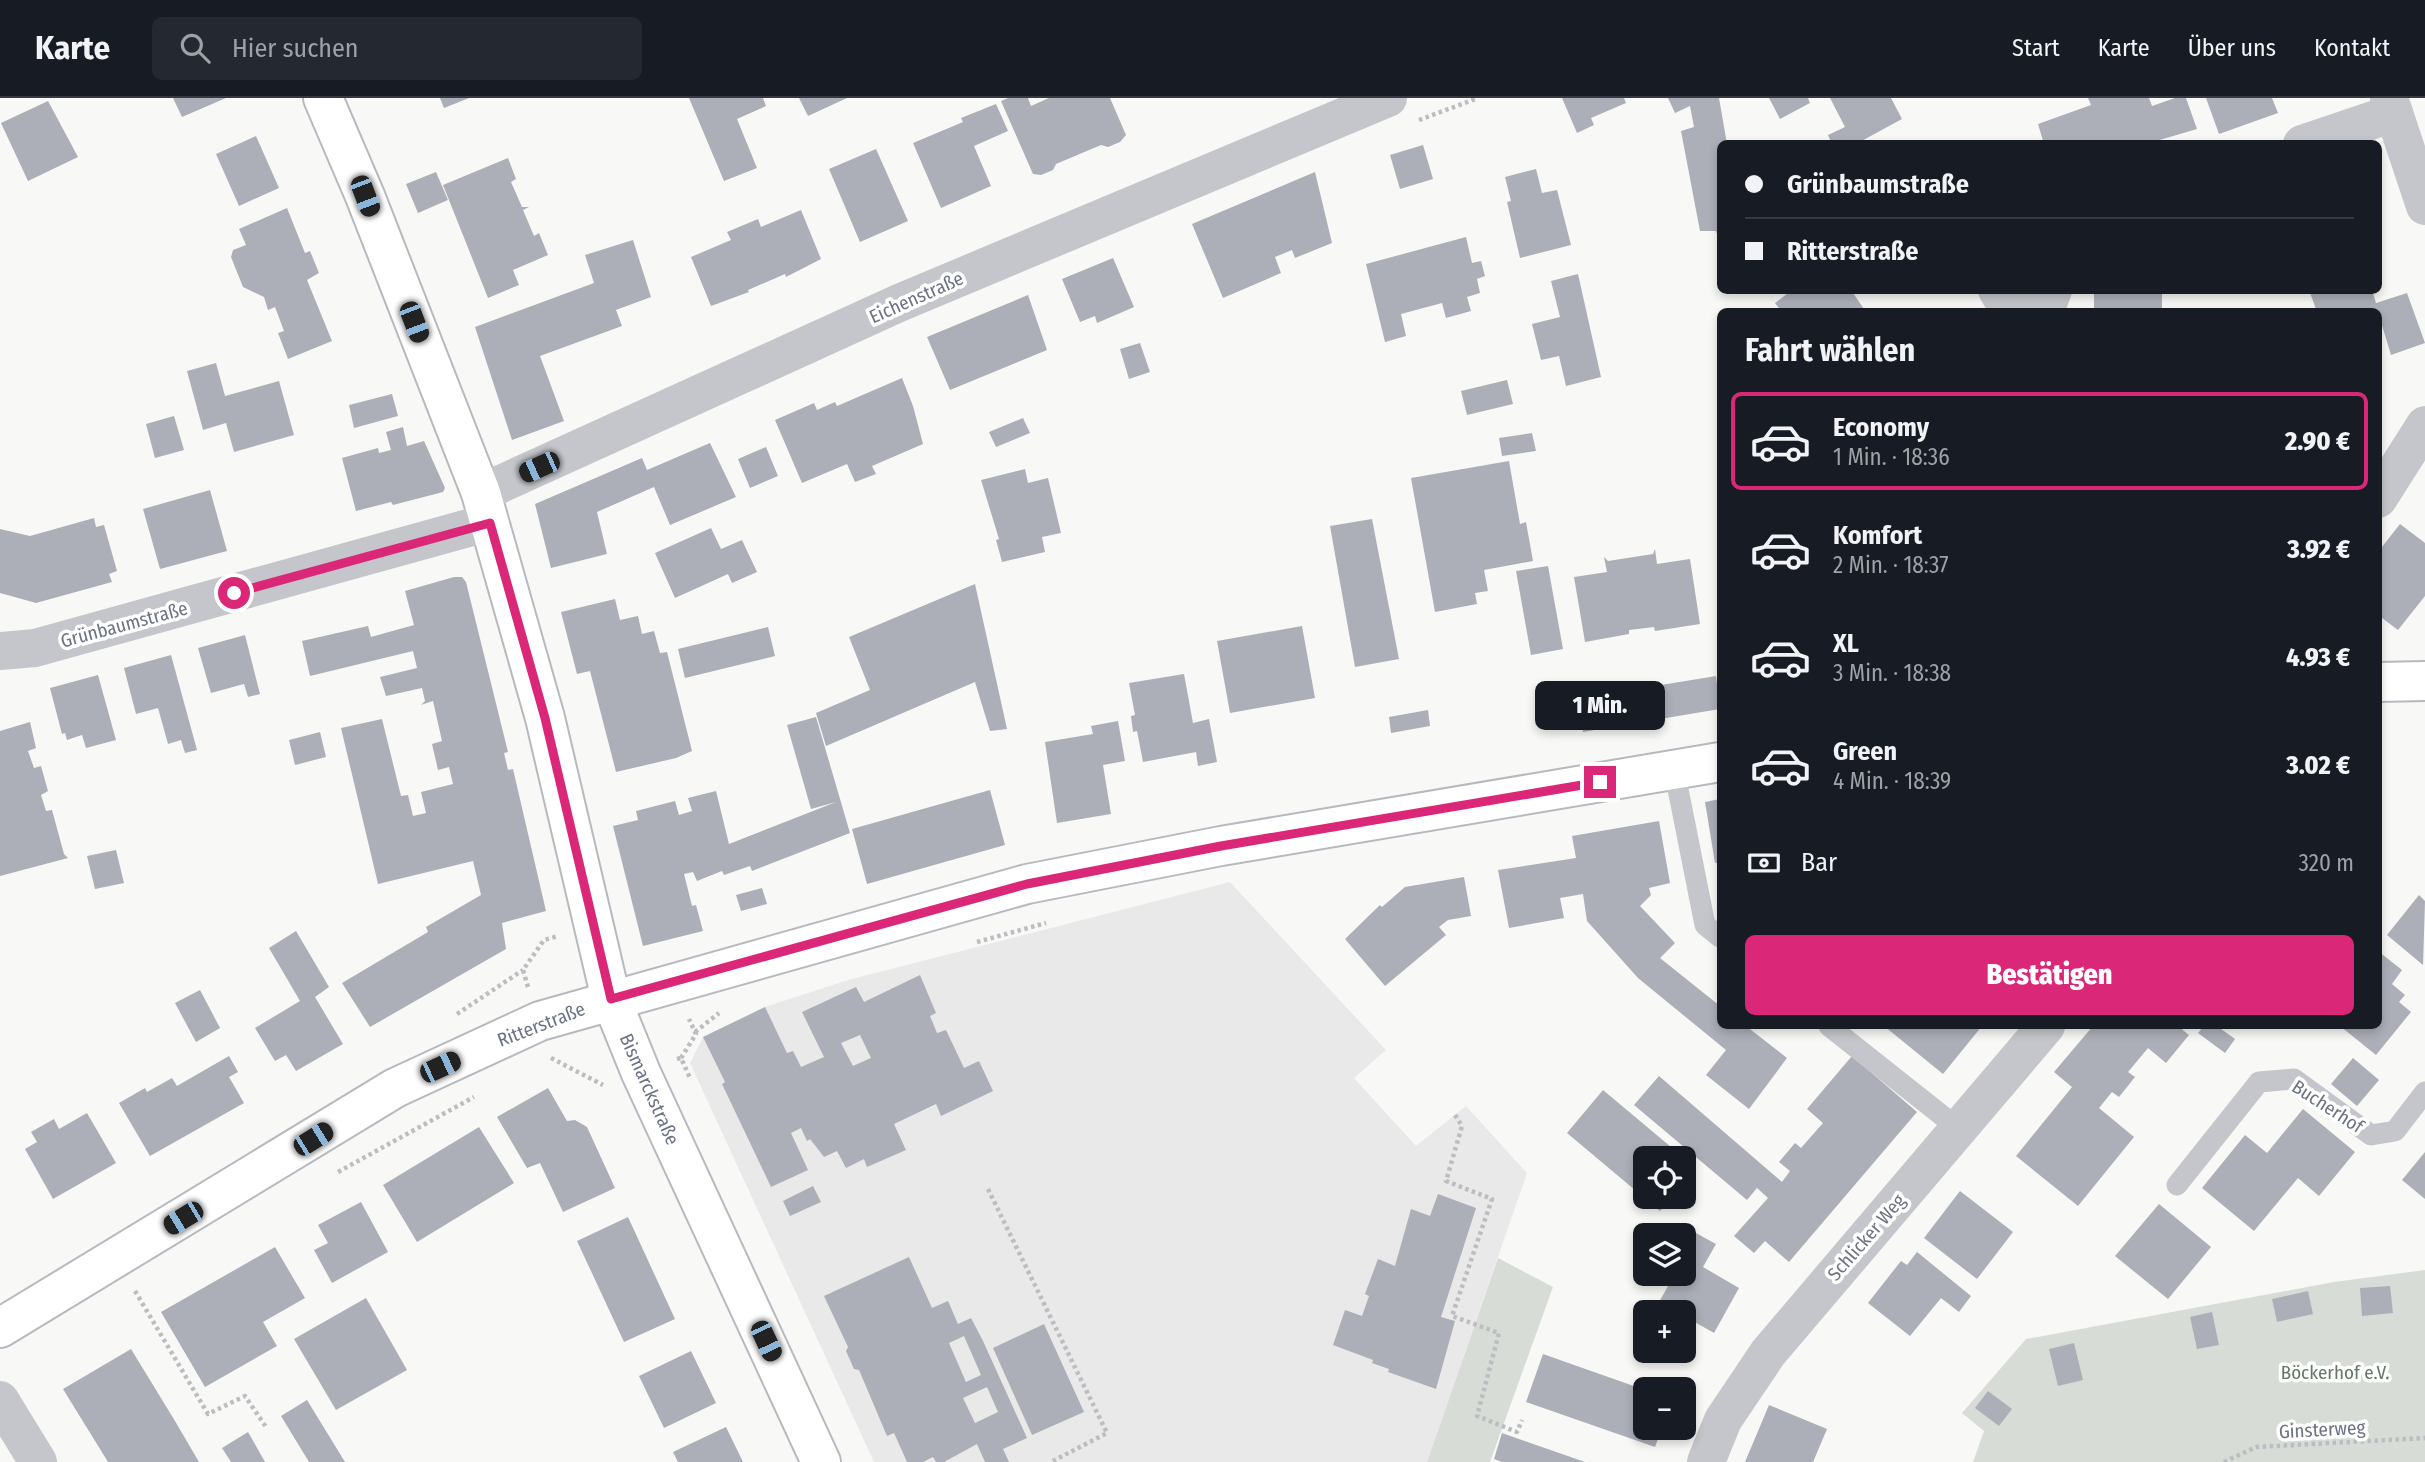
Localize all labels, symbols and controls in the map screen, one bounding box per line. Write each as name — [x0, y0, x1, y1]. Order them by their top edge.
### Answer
search box — [152, 17, 642, 80]
text: Karte — [35, 28, 110, 68]
icon: search — [176, 29, 214, 67]
text: Hier suchen — [232, 33, 359, 64]
text: Start — [2012, 34, 2060, 62]
text: Karte — [2098, 34, 2150, 62]
text: Über uns — [2188, 34, 2276, 62]
text: Kontakt — [2314, 34, 2390, 62]
text: Grünbaumstraße — [1787, 169, 1969, 200]
car — [348, 173, 383, 219]
text: Ritterstraße — [1787, 236, 1918, 267]
street label: Eichenstraße — [866, 267, 967, 328]
car — [397, 299, 432, 345]
text: Fahrt wählen — [1745, 331, 1915, 369]
icon: car — [1749, 410, 1812, 473]
text: Economy — [1833, 412, 1929, 443]
text: 2.90 € — [2285, 426, 2350, 457]
text: 1 Min. · 18:36 — [1833, 443, 1950, 471]
car — [516, 449, 563, 485]
icon: car — [1749, 518, 1812, 581]
text: Komfort — [1833, 520, 1922, 551]
text: 3.92 € — [2287, 534, 2350, 565]
text: 2 Min. · 18:37 — [1833, 551, 1949, 579]
route start — [218, 577, 250, 609]
street label: Grünbaumstraße — [58, 596, 190, 652]
icon: car — [1749, 626, 1812, 689]
text: XL — [1833, 628, 1859, 659]
text: 4.93 € — [2286, 642, 2350, 673]
text: 3 Min. · 18:38 — [1833, 659, 1951, 687]
callout: 1 Min. — [1535, 680, 1665, 730]
text: 1 Min. — [1573, 691, 1627, 719]
icon: car — [1749, 734, 1812, 797]
text: Green — [1833, 736, 1897, 767]
text: 3.02 € — [2286, 750, 2350, 781]
route end — [1584, 766, 1616, 798]
text: 4 Min. · 18:39 — [1833, 767, 1951, 795]
icon: cash — [1745, 844, 1783, 882]
text: Bar — [1801, 847, 1837, 878]
text: 320 m — [2299, 849, 2354, 877]
button: Bestätigen — [1745, 935, 2354, 1015]
street label: Ritterstraße — [494, 997, 588, 1052]
street label: Bismarckstraße — [615, 1030, 684, 1148]
car — [417, 1049, 464, 1085]
street label: Bucherhof — [2288, 1075, 2369, 1139]
car — [290, 1119, 337, 1159]
map controls — [1633, 1146, 1696, 1440]
button: locate — [1633, 1146, 1696, 1209]
street label: Schlicker Weg — [1823, 1189, 1910, 1285]
car — [160, 1198, 207, 1238]
button: layers — [1633, 1223, 1696, 1286]
button: + — [1633, 1300, 1696, 1363]
car — [748, 1318, 785, 1364]
park label: Böckerhof e.V. — [2281, 1361, 2389, 1384]
button: − — [1633, 1377, 1696, 1440]
street label: Ginsterweg — [2278, 1416, 2366, 1443]

